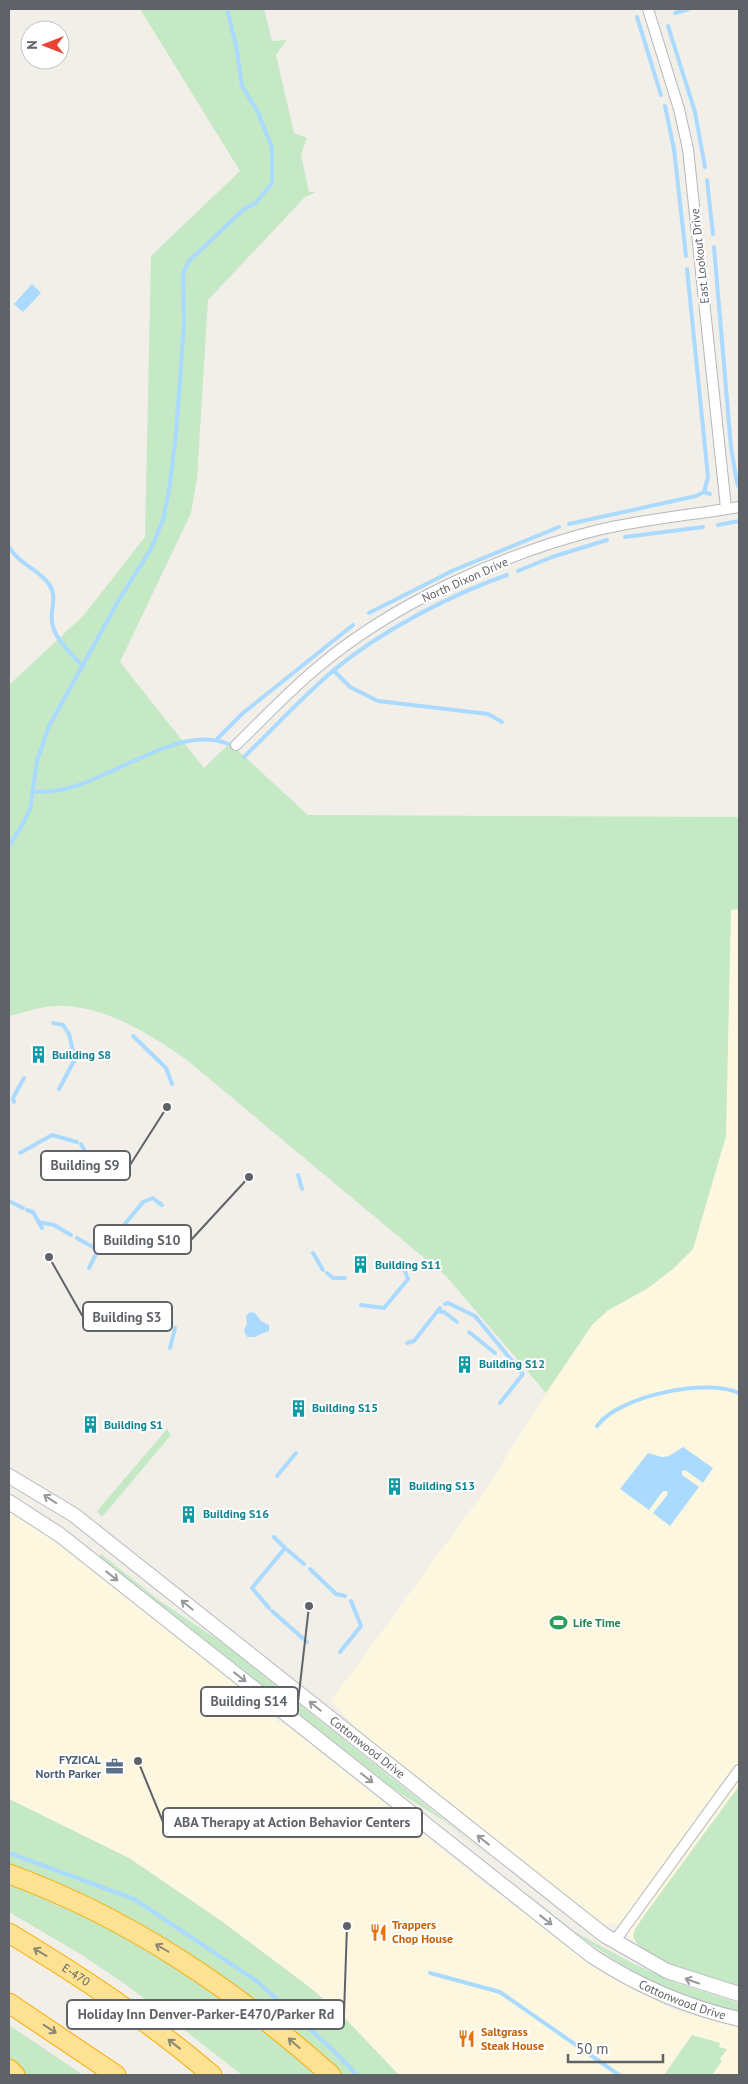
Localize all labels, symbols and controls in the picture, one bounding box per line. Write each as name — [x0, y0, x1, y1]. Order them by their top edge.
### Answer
north arrow — [20, 20, 70, 70]
text: N — [23, 40, 41, 50]
street label: East Lookout Drive — [687, 208, 712, 304]
street label: North Dixon Drive — [419, 554, 510, 605]
building icon: Building S8 — [28, 1045, 48, 1065]
place label: Building S8 — [52, 1047, 111, 1062]
callout: Building S9 — [41, 1151, 130, 1180]
text: Building S9 — [50, 1156, 120, 1174]
callout: Building S10 — [94, 1225, 191, 1254]
text: Building S10 — [104, 1231, 181, 1249]
building icon: Building S11 — [351, 1255, 371, 1275]
place label: Building S11 — [375, 1257, 441, 1272]
callout: Building S3 — [83, 1302, 172, 1331]
text: Building S3 — [92, 1308, 162, 1326]
building icon: Building S12 — [455, 1354, 475, 1374]
place label: Building S12 — [479, 1356, 545, 1371]
building icon: Building S15 — [288, 1398, 308, 1418]
place label: Building S15 — [312, 1400, 378, 1415]
building icon: Building S1 — [80, 1415, 100, 1435]
place label: Building S1 — [104, 1417, 163, 1432]
building icon: Building S13 — [385, 1476, 405, 1496]
place label: Building S13 — [409, 1478, 475, 1493]
one-way arrow — [44, 1494, 58, 1504]
building icon: Building S16 — [179, 1504, 199, 1524]
place label: Building S16 — [203, 1506, 269, 1521]
one-way arrow — [105, 1571, 119, 1581]
one-way arrow — [181, 1600, 194, 1611]
sports icon: Life Time — [549, 1613, 569, 1633]
place label: Life Time — [573, 1615, 621, 1630]
one-way arrow — [233, 1672, 247, 1682]
callout: Building S14 — [201, 1687, 298, 1716]
text: Building S14 — [211, 1692, 288, 1710]
one-way arrow — [308, 1701, 321, 1712]
street label: Cottonwood Drive — [327, 1713, 408, 1781]
place label: FYZICAL North Parker — [36, 1752, 102, 1781]
office icon: FYZICAL North Parker — [105, 1757, 125, 1777]
one-way arrow — [360, 1773, 373, 1784]
callout: ABA Therapy at Action Behavior Centers — [163, 1808, 422, 1837]
text: ABA Therapy at Action Behavior Centers — [174, 1813, 410, 1831]
one-way arrow — [477, 1834, 490, 1845]
one-way arrow — [539, 1914, 552, 1925]
place label: Trappers Chop House — [392, 1917, 453, 1946]
restaurant icon: Trappers Chop House — [368, 1922, 388, 1942]
one-way arrow — [156, 1943, 170, 1953]
one-way arrow — [34, 1947, 48, 1957]
street label: E-470 — [59, 1960, 94, 1989]
street label: Cottonwood Drive — [636, 1976, 728, 2022]
one-way arrow — [685, 1976, 701, 1985]
callout: Holiday Inn Denver-Parker-E470/Parker Rd — [67, 2000, 344, 2029]
text: Holiday Inn Denver-Parker-E470/Parker Rd — [78, 2005, 334, 2023]
one-way arrow — [42, 2024, 56, 2034]
place label: Saltgrass Steak House — [481, 2024, 544, 2053]
restaurant icon: Saltgrass Steak House — [457, 2029, 477, 2049]
scale bar — [568, 2032, 663, 2064]
one-way arrow — [288, 2038, 301, 2049]
one-way arrow — [168, 2039, 181, 2050]
text: 50 m — [576, 2039, 609, 2058]

